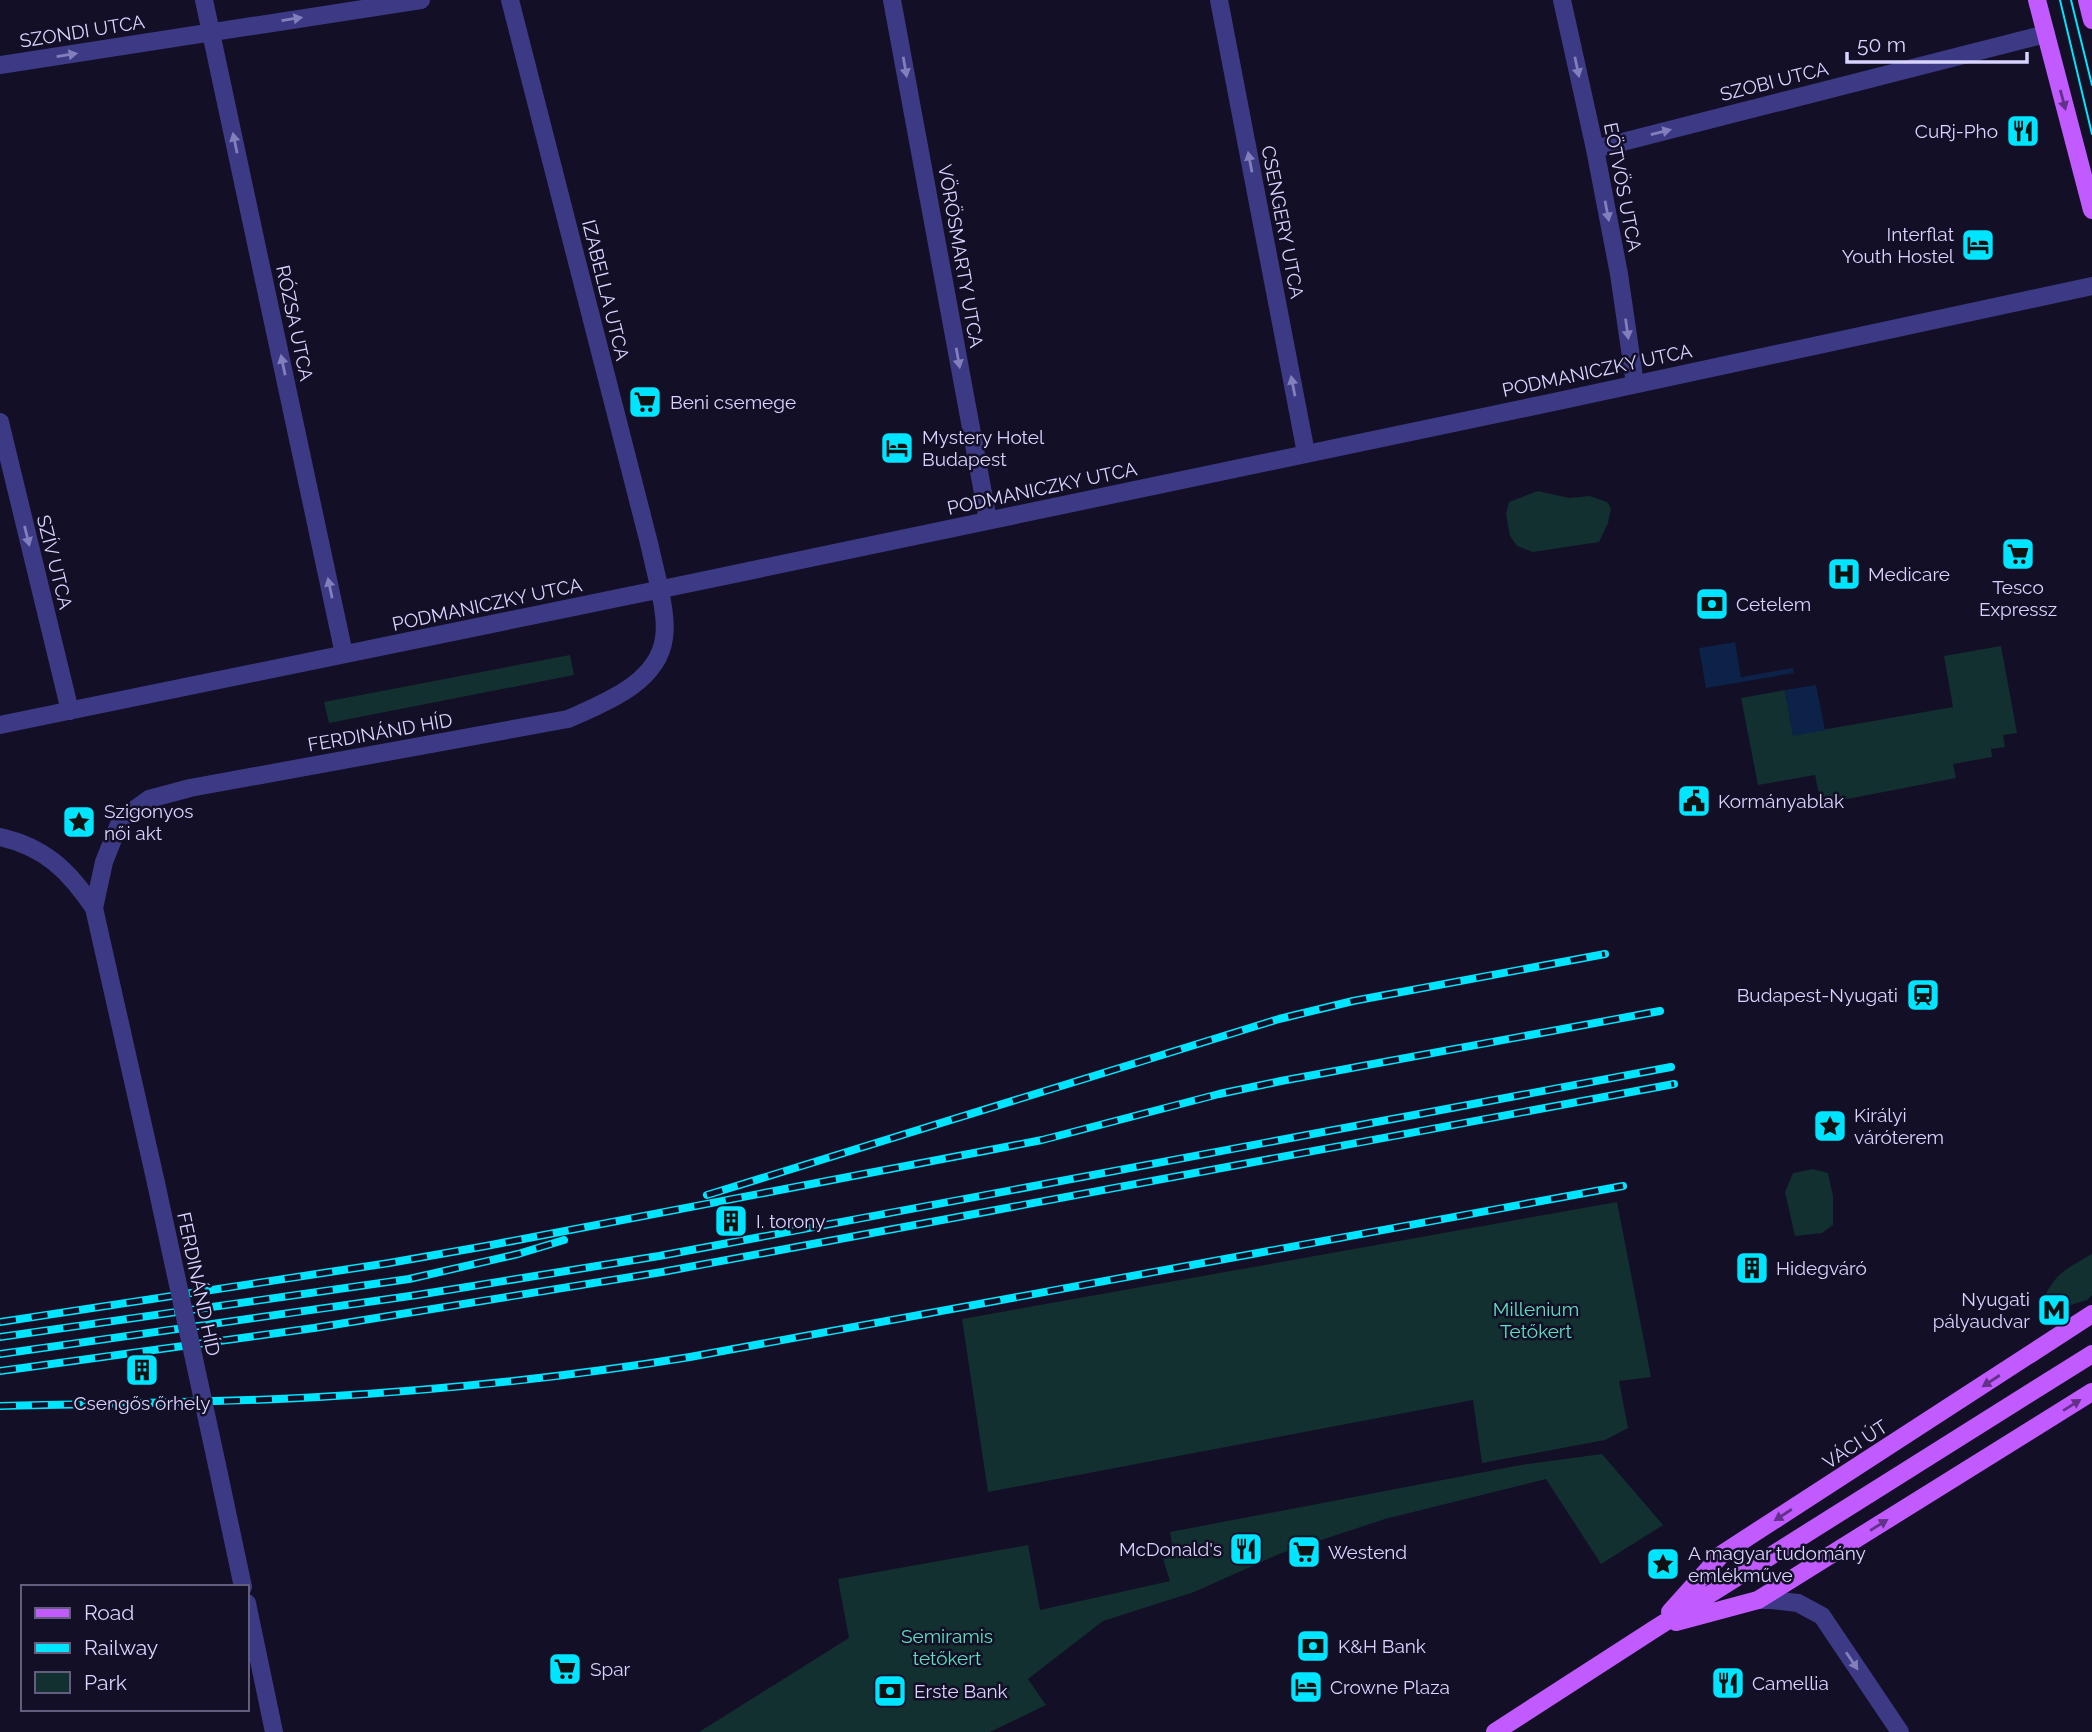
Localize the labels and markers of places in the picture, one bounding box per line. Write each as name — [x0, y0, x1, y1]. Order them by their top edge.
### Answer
restaurant icon: CuRj-Pho — [2004, 112, 2042, 150]
place label: CuRj-Pho — [1915, 120, 1998, 142]
place label: Interflat Youth Hostel — [1842, 223, 1955, 267]
hotel icon: Interflat Youth Hostel — [1959, 226, 1997, 264]
supermarket icon: Beni csemege — [626, 383, 664, 421]
place label: Beni csemege — [670, 391, 796, 413]
place label: Mystery Hotel Budapest — [922, 426, 1045, 470]
hotel icon: Mystery Hotel Budapest — [878, 429, 916, 467]
supermarket icon: Tesco Expressz — [1999, 535, 2037, 573]
hospital icon: Medicare — [1825, 555, 1863, 593]
place label: Medicare — [1868, 563, 1950, 585]
place label: Tesco Expressz — [1979, 576, 2057, 620]
bank icon: Cetelem — [1693, 585, 1731, 623]
place label: Cetelem — [1736, 593, 1811, 615]
public building icon: Kormányablak — [1675, 782, 1713, 820]
place label: Kormányablak — [1718, 790, 1844, 812]
place label: Szigonyos női akt — [104, 800, 193, 844]
place icon: Szigonyos női akt — [60, 803, 98, 841]
station icon: Budapest-Nyugati — [1904, 976, 1942, 1014]
place label: Budapest-Nyugati — [1737, 984, 1898, 1006]
place label: Királyi váróterem — [1854, 1104, 1944, 1148]
place icon: Királyi váróterem — [1811, 1107, 1849, 1145]
building icon: I. torony — [712, 1202, 750, 1240]
place label: I. torony — [756, 1210, 826, 1232]
building icon: Hidegváró — [1733, 1249, 1771, 1287]
place label: Hidegváró — [1776, 1257, 1867, 1279]
place label: Nyugati pályaudvar — [1933, 1288, 2030, 1332]
metro station icon: Nyugati pályaudvar — [2035, 1291, 2073, 1329]
building icon: Csengős őrhely — [123, 1351, 161, 1389]
place label: Csengős őrhely — [74, 1392, 210, 1414]
restaurant icon: McDonald's — [1227, 1530, 1265, 1568]
supermarket icon: Westend — [1285, 1533, 1323, 1571]
place label: McDonald's — [1119, 1538, 1222, 1560]
place label: Westend — [1328, 1541, 1407, 1563]
place label: A magyar tudomány emlékműve — [1688, 1542, 1866, 1586]
place icon: A magyar tudomány emlékműve — [1644, 1545, 1682, 1583]
bank icon: K&H Bank — [1294, 1627, 1332, 1665]
place label: K&H Bank — [1338, 1635, 1426, 1657]
supermarket icon: Spar — [546, 1650, 584, 1688]
place label: Spar — [590, 1658, 631, 1680]
restaurant icon: Camellia — [1709, 1664, 1747, 1702]
hotel icon: Crowne Plaza — [1287, 1668, 1325, 1706]
bank icon: Erste Bank — [871, 1672, 909, 1710]
place label: Camellia — [1752, 1672, 1829, 1694]
place label: Crowne Plaza — [1330, 1676, 1450, 1698]
place label: Erste Bank — [914, 1680, 1008, 1702]

